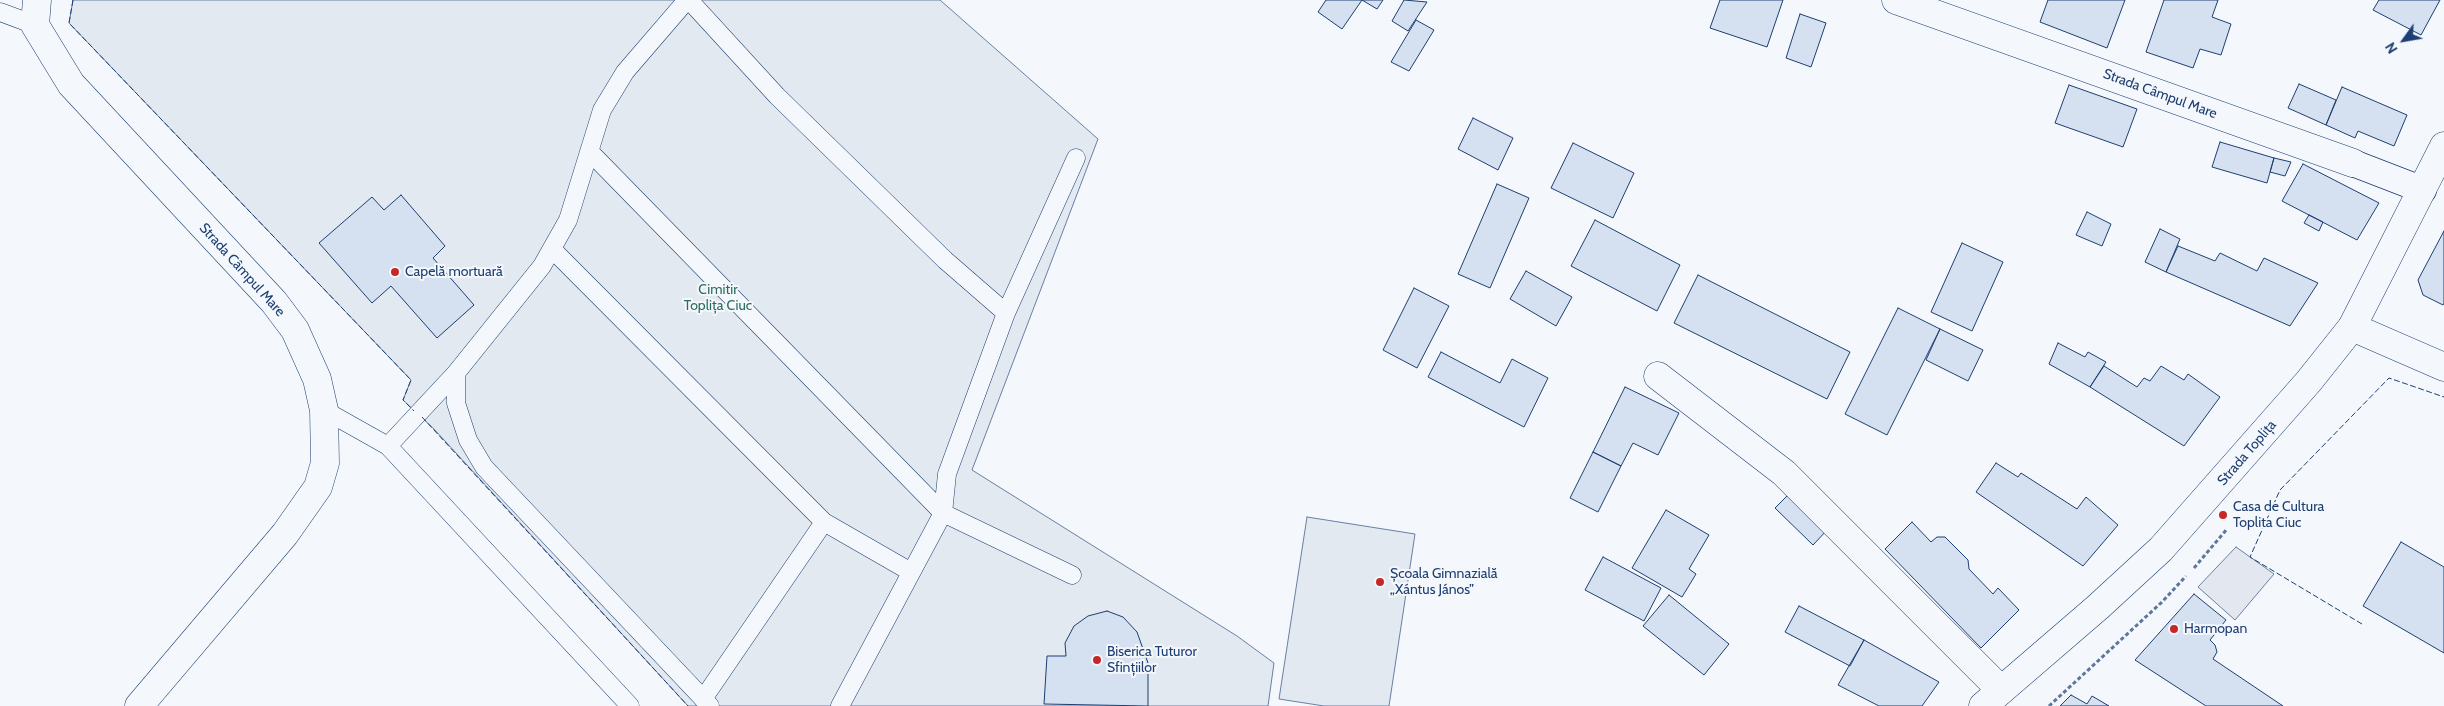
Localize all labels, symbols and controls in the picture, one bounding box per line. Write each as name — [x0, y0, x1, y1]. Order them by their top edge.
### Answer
north arrow — [2379, 15, 2429, 65]
text: N — [2381, 39, 2402, 57]
street label: Strada Câmpul Mare — [2101, 66, 2219, 122]
street label: Strada Câmpul Mare — [196, 220, 288, 320]
place label: Capelă mortuară — [405, 264, 503, 280]
marker: Capelă mortuară — [389, 266, 401, 278]
park label: Cimitir Toplița Ciuc — [684, 282, 752, 314]
street label: Strada Toplița — [2214, 417, 2280, 489]
place label: Casa de Cultura Toplita Ciuc — [2233, 499, 2324, 532]
marker: Casa de Cultura Toplita Ciuc — [2217, 509, 2229, 521]
place label: Școala Gimnazială „Xántus János” — [1390, 566, 1497, 598]
marker: Școala Gimnazială „Xántus János” — [1374, 576, 1386, 588]
place label: Harmopan — [2184, 621, 2247, 637]
marker: Harmopan — [2168, 623, 2180, 635]
place label: Biserica Tuturor Sfințiilor — [1107, 644, 1197, 676]
marker: Biserica Tuturor Sfințiilor — [1091, 654, 1103, 666]

